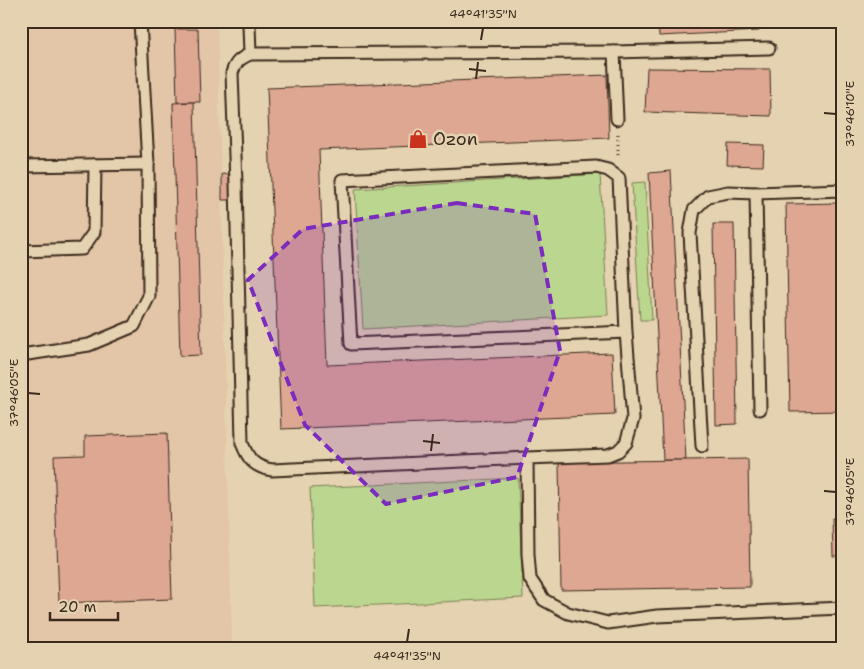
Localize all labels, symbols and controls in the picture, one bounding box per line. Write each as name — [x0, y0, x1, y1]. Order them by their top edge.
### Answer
text: 44°41'35"N — [449, 6, 517, 22]
text: 37°46'10"E — [842, 81, 858, 147]
place label: Ozon — [433, 127, 478, 151]
shop icon: Ozon — [407, 128, 429, 150]
text: 37°46'05"E — [6, 359, 22, 427]
text: 37°46'05"E — [842, 458, 858, 526]
scale bar — [50, 589, 118, 621]
text: 20 m — [58, 597, 97, 617]
text: 44°41'35"N — [373, 648, 441, 664]

